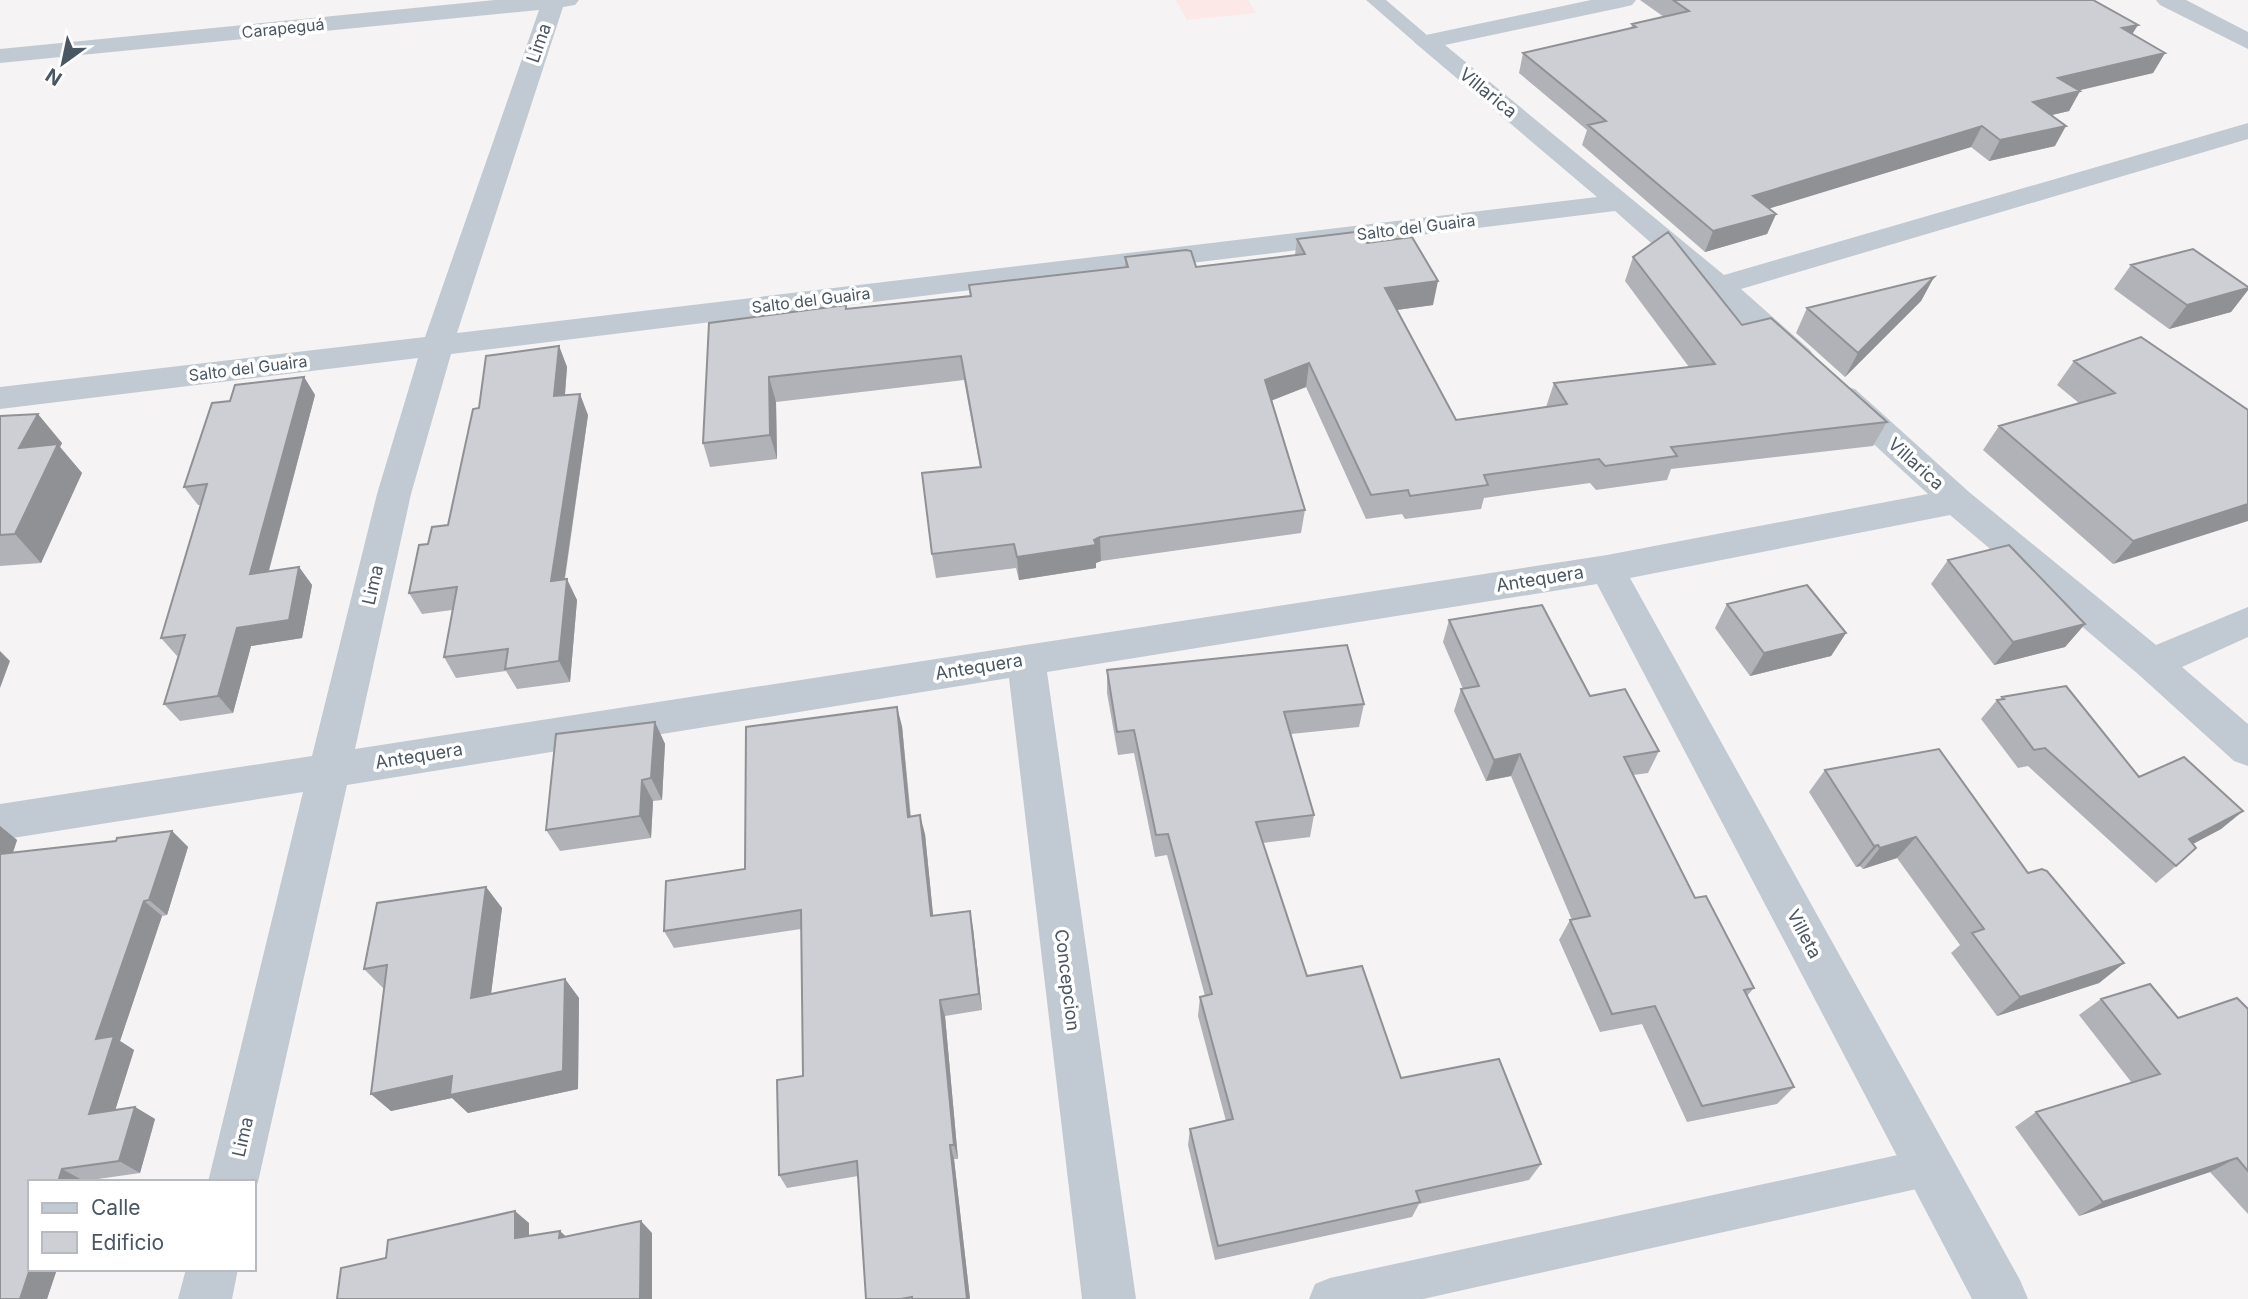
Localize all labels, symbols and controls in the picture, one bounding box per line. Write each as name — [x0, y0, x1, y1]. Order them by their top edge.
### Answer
street label: Carapeguá — [241, 14, 325, 42]
street label: Lima — [522, 20, 555, 65]
north arrow — [28, 28, 98, 98]
text: N — [42, 63, 66, 90]
street label: Villarica — [1455, 63, 1521, 122]
street label: Salto del Guaira — [1356, 210, 1476, 244]
street label: Salto del Guaira — [751, 283, 871, 317]
street label: Salto del Guaira — [188, 351, 308, 385]
street label: Villarica — [1884, 433, 1948, 494]
street label: Antequera — [1495, 561, 1585, 596]
street label: Lima — [358, 563, 387, 607]
street label: Antequera — [934, 649, 1024, 684]
street label: Antequera — [374, 738, 464, 773]
street label: Villeta — [1783, 906, 1826, 962]
street label: Concepcion — [1051, 928, 1084, 1032]
street label: Lima — [228, 1115, 257, 1159]
legend — [28, 1180, 256, 1271]
text: Calle — [91, 1195, 141, 1220]
text: Edificio — [91, 1230, 164, 1255]

